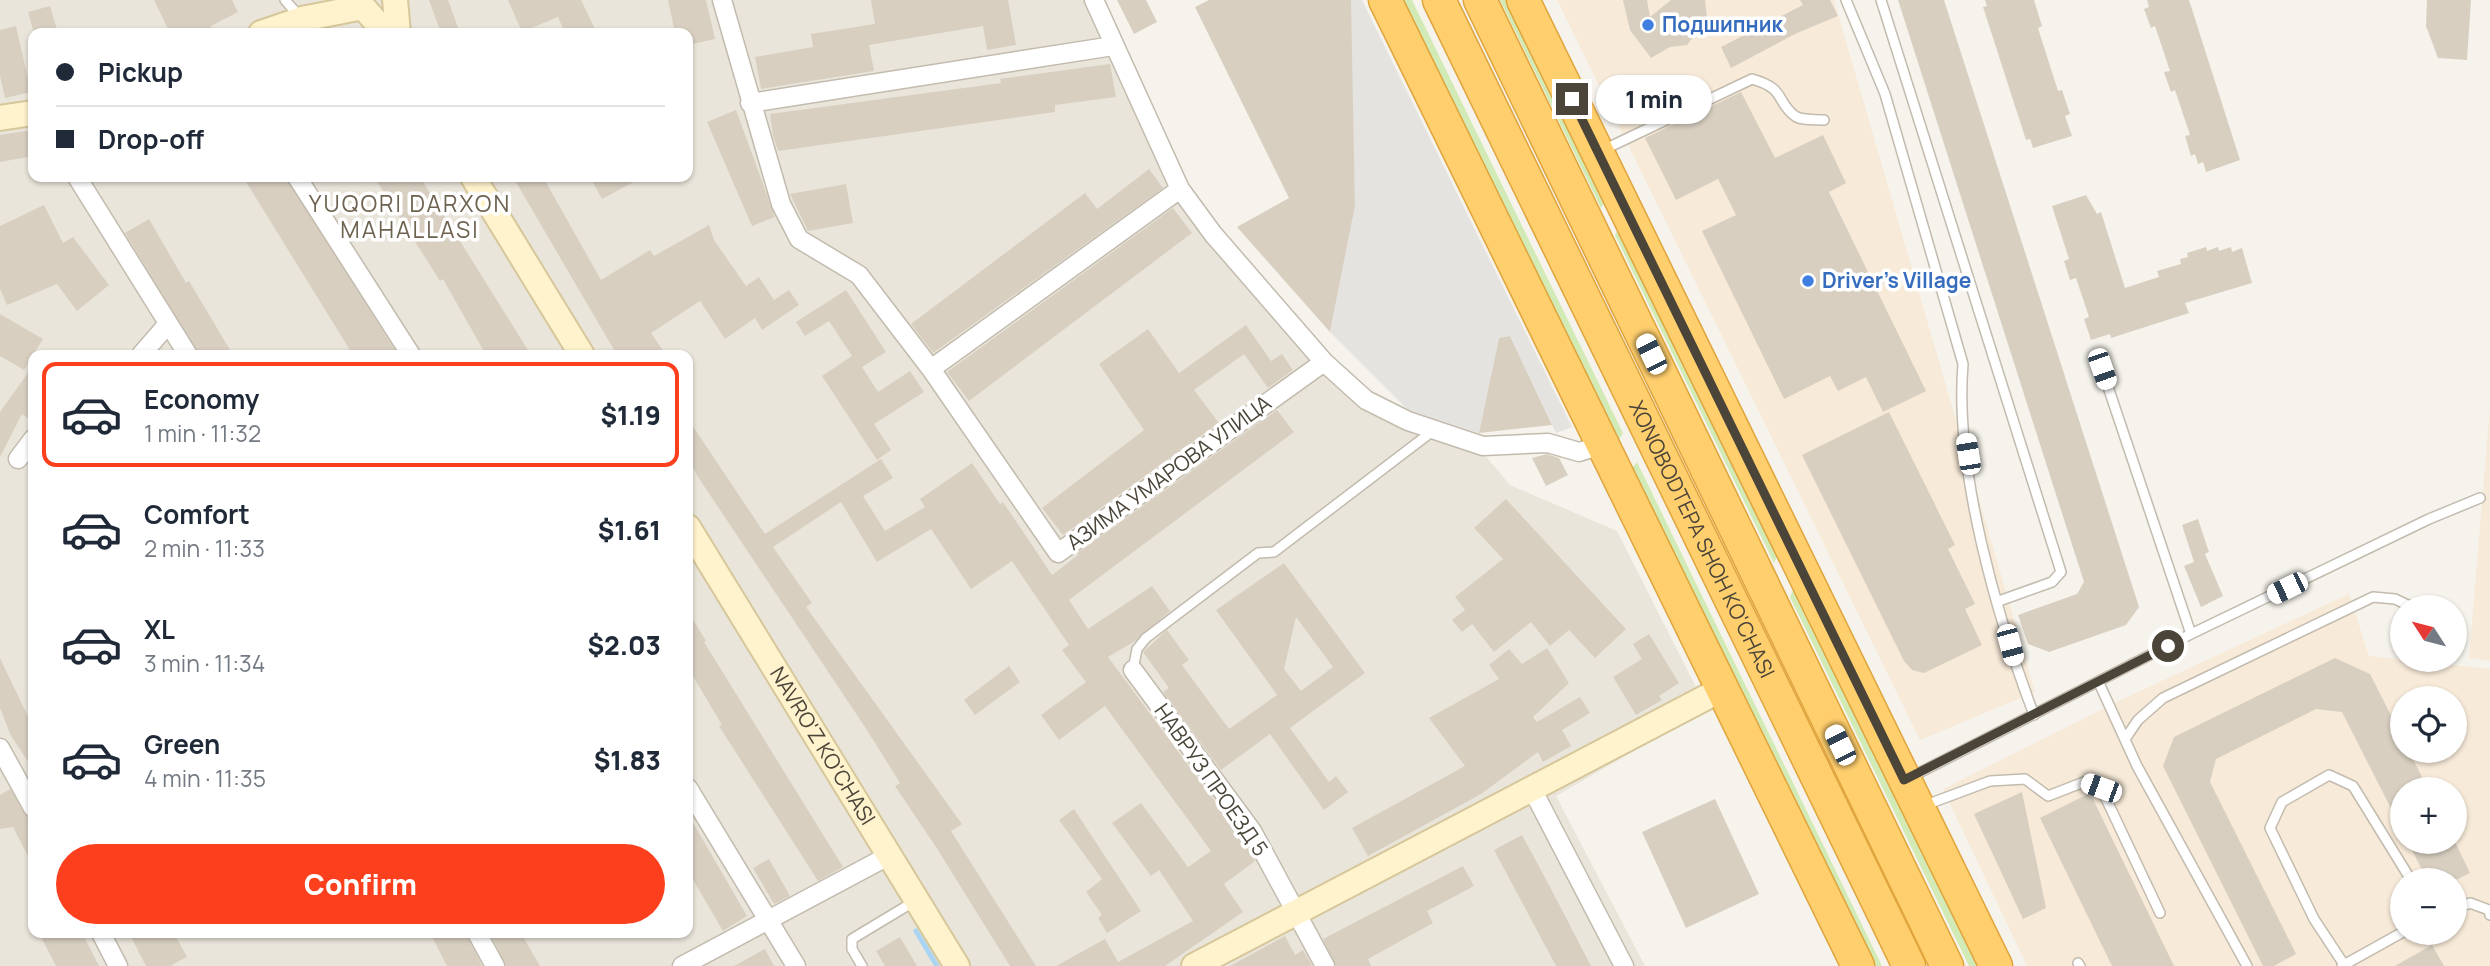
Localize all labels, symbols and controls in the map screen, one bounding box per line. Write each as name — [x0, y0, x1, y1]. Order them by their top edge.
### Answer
place label: Подшипник — [1662, 10, 1783, 38]
marker: Подшипник — [1640, 17, 1656, 33]
text: Pickup — [98, 54, 183, 90]
callout: 1 min — [1596, 74, 1712, 124]
route end — [1556, 83, 1588, 115]
text: 1 min — [1625, 83, 1683, 115]
text: Drop-off — [98, 121, 204, 157]
district label: YUQORI DARXON MAHALLASI — [309, 187, 511, 245]
place label: Driver's Village — [1822, 266, 1971, 294]
marker: Driver's Village — [1800, 273, 1816, 289]
car — [1633, 331, 1670, 377]
car — [2086, 346, 2119, 392]
text: Economy — [144, 381, 259, 417]
icon: car — [60, 383, 123, 446]
street label: АЗИМА УМАРОВА УЛИЦА — [1061, 388, 1276, 556]
street label: XONOBODTEPA SHOH KO'CHASI — [1623, 396, 1782, 682]
text: $1.19 — [600, 397, 661, 433]
text: 1 min · 11:32 — [144, 417, 261, 449]
car — [1955, 432, 1982, 476]
text: Comfort — [144, 496, 250, 532]
icon: car — [60, 498, 123, 561]
text: $1.61 — [598, 512, 661, 548]
text: 2 min · 11:33 — [144, 532, 265, 564]
car — [2264, 569, 2311, 607]
north arrow — [2390, 595, 2468, 672]
map controls — [2390, 595, 2467, 945]
text: XL — [144, 611, 175, 647]
icon: car — [60, 613, 123, 676]
car — [1995, 622, 2026, 668]
text: $2.03 — [587, 627, 661, 663]
route start — [2152, 630, 2184, 662]
text: 3 min · 11:34 — [144, 647, 265, 679]
street label: NAVRO'Z KO'CHASI — [764, 661, 882, 830]
button: locate — [2390, 686, 2467, 763]
street label: НАВРУЗ ПРОЕЗД 5 — [1149, 698, 1275, 861]
car — [1822, 722, 1859, 768]
text: Green — [144, 726, 220, 762]
icon: car — [60, 728, 123, 791]
text: $1.83 — [594, 742, 661, 778]
text: 4 min · 11:35 — [144, 762, 266, 794]
car — [2078, 771, 2125, 805]
button: + — [2390, 777, 2467, 854]
button: Confirm — [56, 844, 665, 924]
button: − — [2390, 868, 2467, 945]

